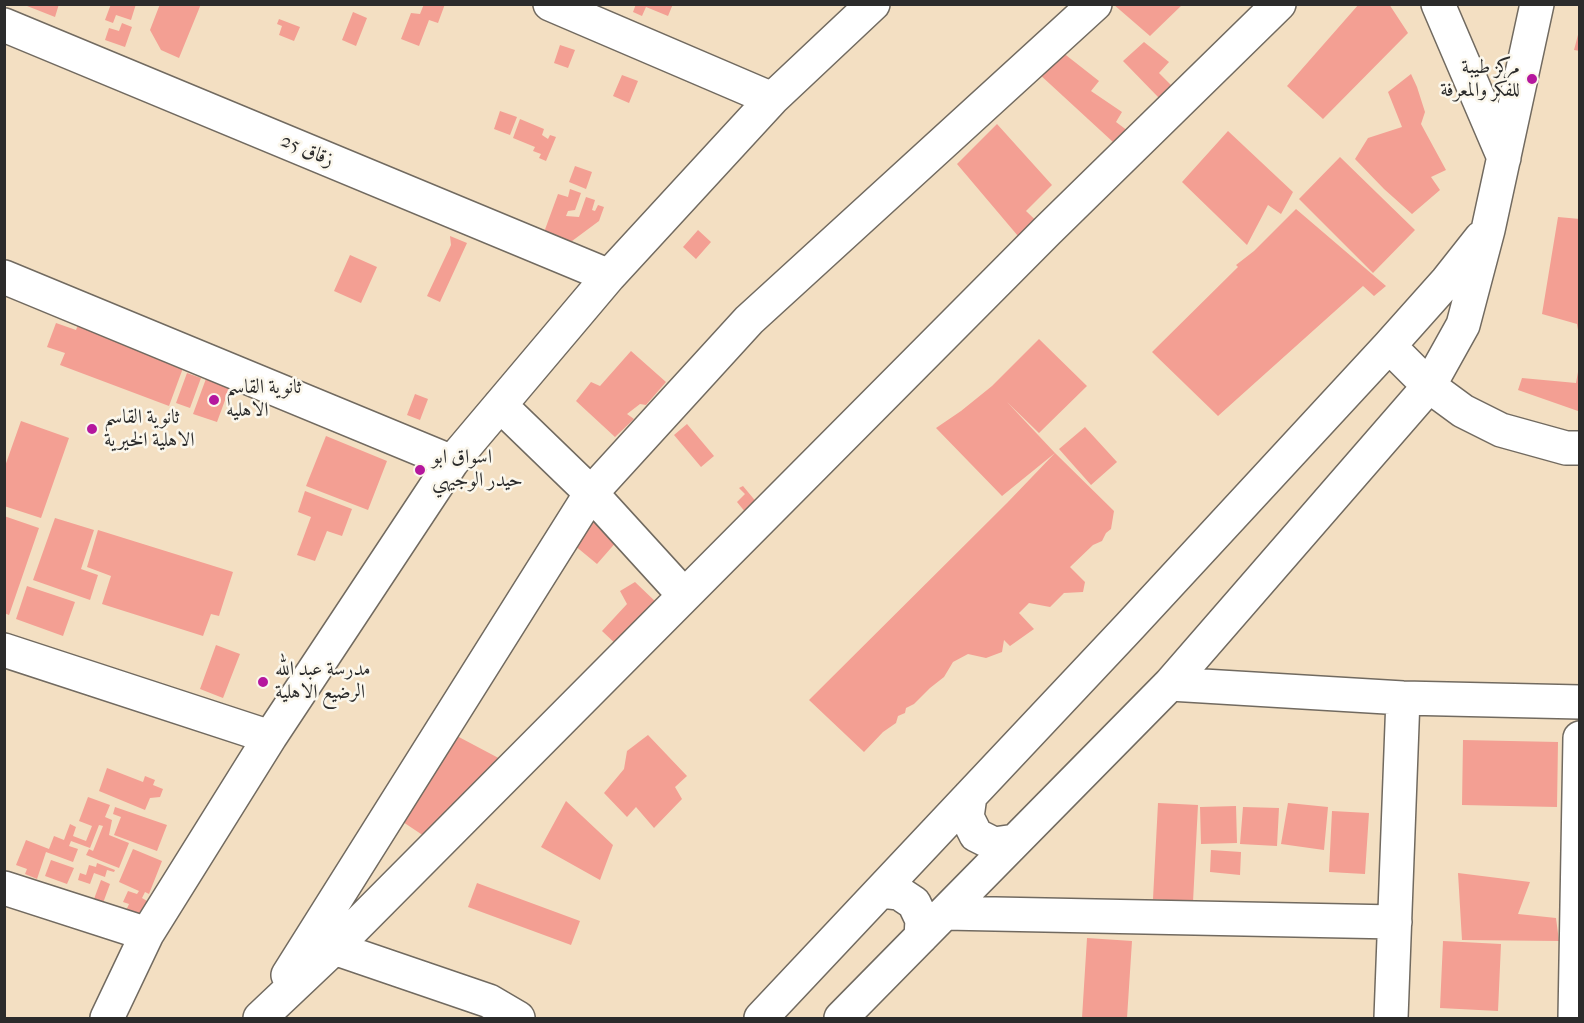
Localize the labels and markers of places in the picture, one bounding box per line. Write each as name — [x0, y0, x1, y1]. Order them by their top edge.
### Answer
place label: مركز طيبة للفكر والمعرفة — [1440, 56, 1520, 103]
marker: مركز طيبة للفكر والمعرفة — [1525, 72, 1539, 86]
place label: ثانوية القاسم الاهليه — [226, 376, 301, 423]
marker: ثانوية القاسم الاهليه — [207, 393, 221, 407]
place label: ثانوية القاسم الاهلية الخيرية — [104, 406, 195, 453]
marker: ثانوية القاسم الاهلية الخيرية — [85, 422, 99, 436]
place label: اسواق ابو حيدر الوجيهي — [432, 446, 523, 493]
marker: اسواق ابو حيدر الوجيهي — [413, 463, 427, 477]
place label: مدرسة عبد الله الرضيع الاهلية — [275, 658, 371, 705]
marker: مدرسة عبد الله الرضيع الاهلية — [256, 675, 270, 689]

